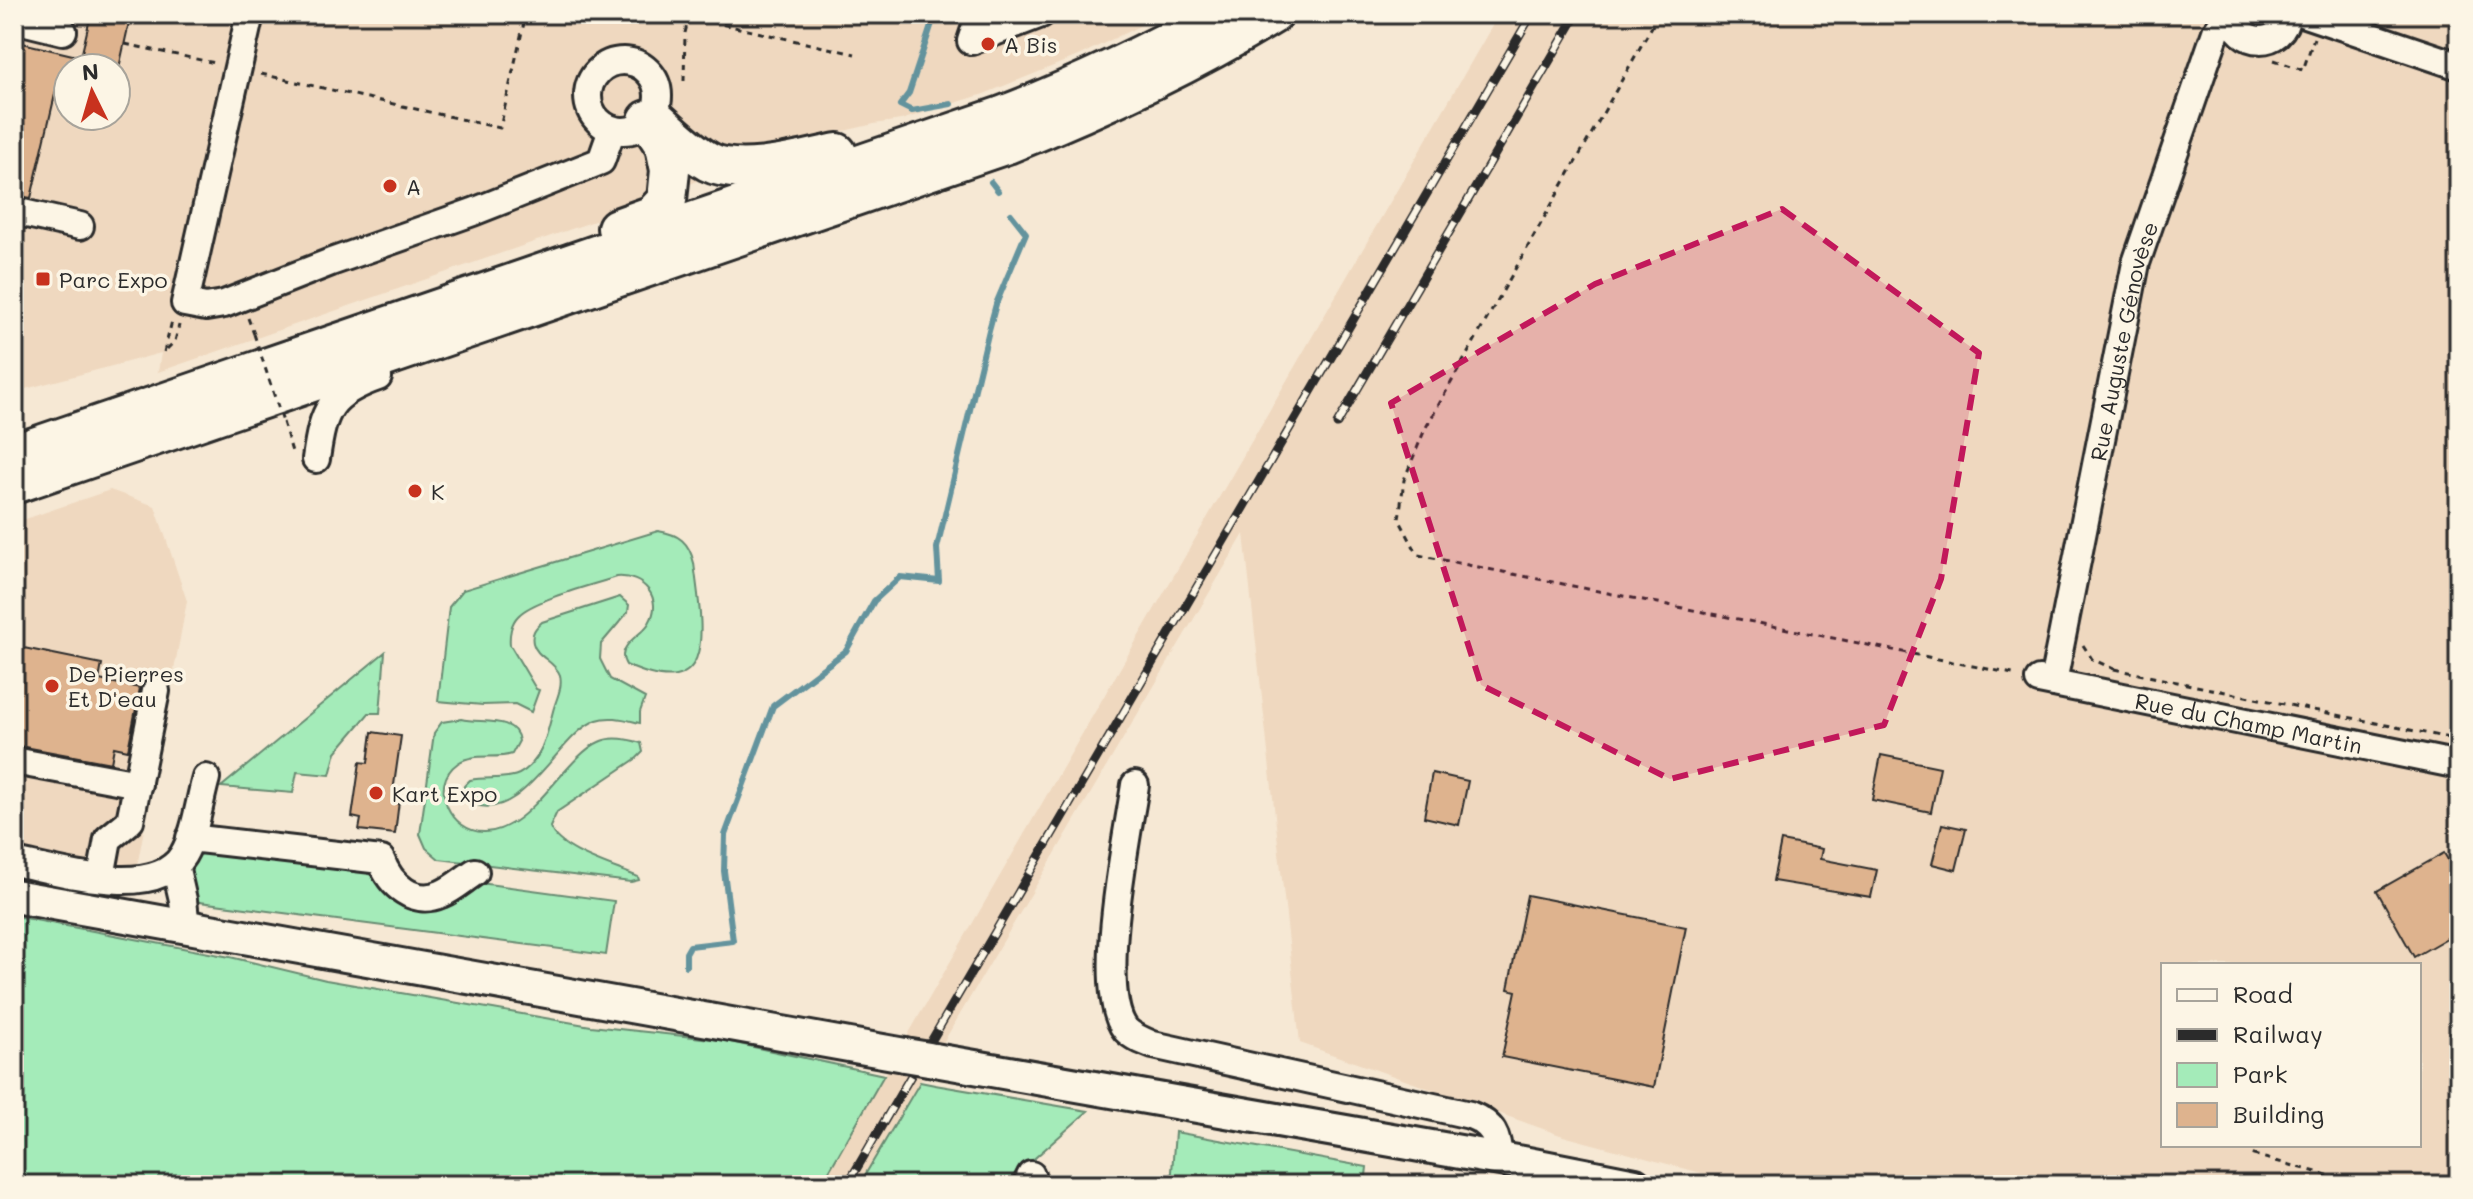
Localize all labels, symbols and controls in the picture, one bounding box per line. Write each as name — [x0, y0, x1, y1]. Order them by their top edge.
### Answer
place label: A Bis — [1004, 30, 1057, 59]
marker: A Bis — [979, 35, 997, 53]
north arrow — [52, 52, 132, 132]
text: N — [81, 56, 100, 87]
place label: A — [406, 172, 421, 201]
marker: A — [381, 177, 399, 195]
street label: Rue Auguste Génovèse — [2083, 217, 2164, 463]
place label: Parc Expo — [59, 265, 168, 294]
marker: Parc Expo — [34, 270, 52, 288]
place label: K — [431, 477, 444, 506]
marker: K — [406, 482, 424, 500]
place label: De Pierres Et D'eau — [68, 659, 184, 713]
marker: De Pierres Et D'eau — [43, 677, 61, 695]
street label: Rue du Champ Martin — [2133, 685, 2365, 760]
place label: Kart Expo — [392, 779, 497, 808]
marker: Kart Expo — [367, 784, 385, 802]
legend — [2161, 963, 2421, 1147]
text: Road — [2233, 978, 2293, 1009]
text: Railway — [2233, 1018, 2323, 1049]
text: Park — [2233, 1058, 2287, 1089]
text: Building — [2233, 1098, 2324, 1129]

